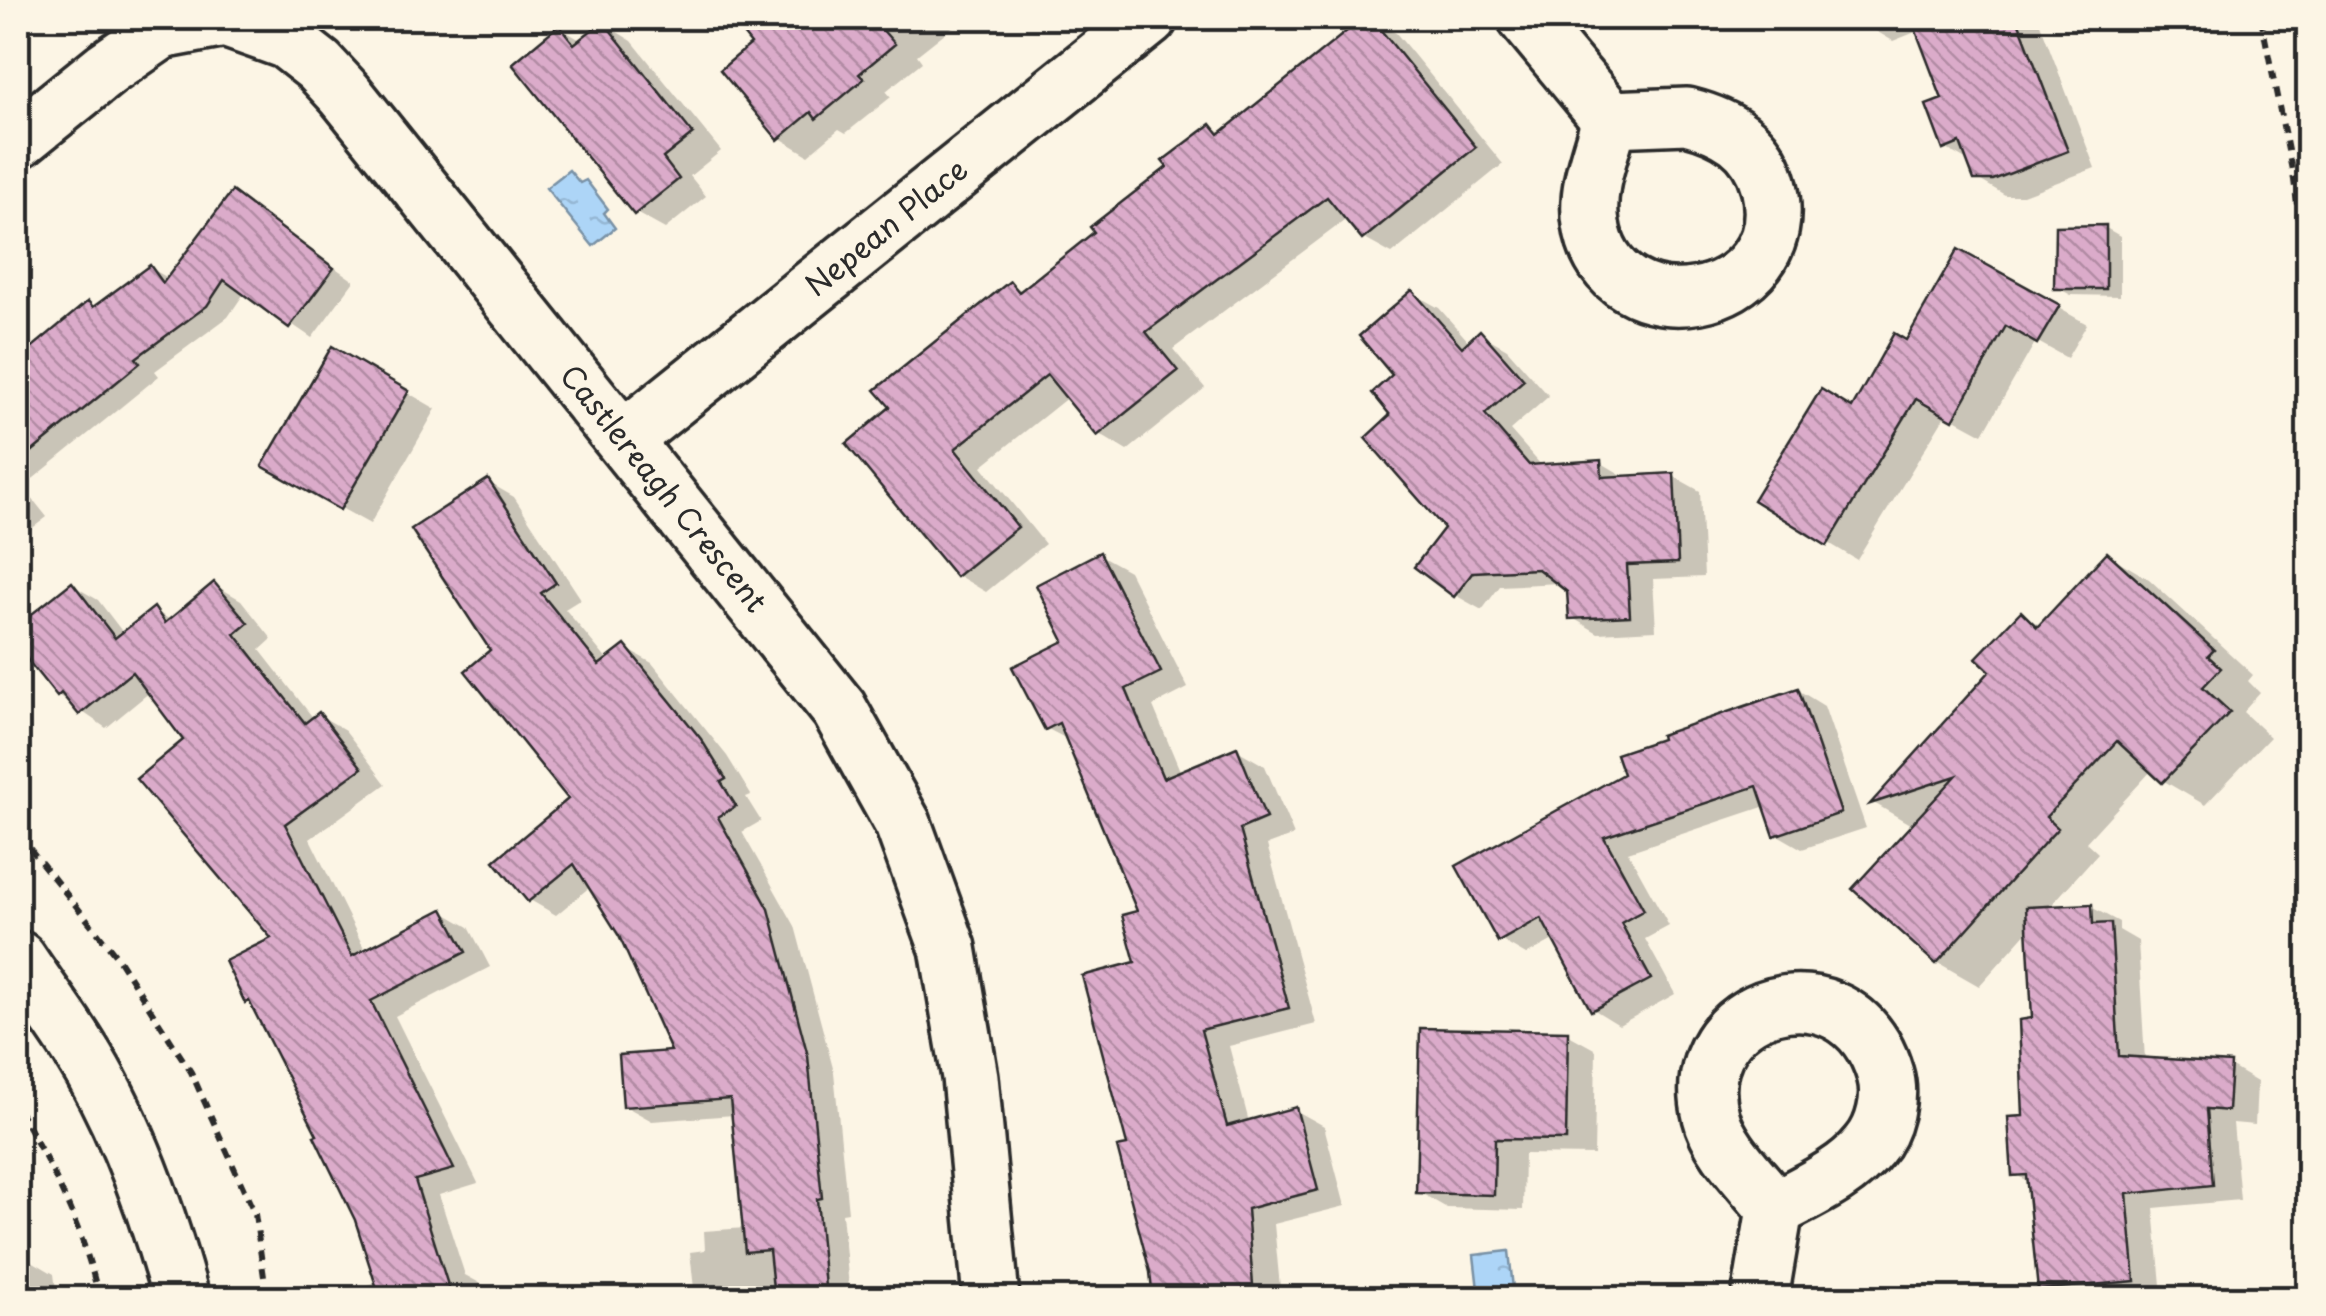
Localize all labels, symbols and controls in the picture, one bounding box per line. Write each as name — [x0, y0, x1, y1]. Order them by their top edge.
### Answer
street label: Nepean Place — [794, 146, 977, 306]
street label: Castlereagh Crescent — [551, 354, 779, 621]

